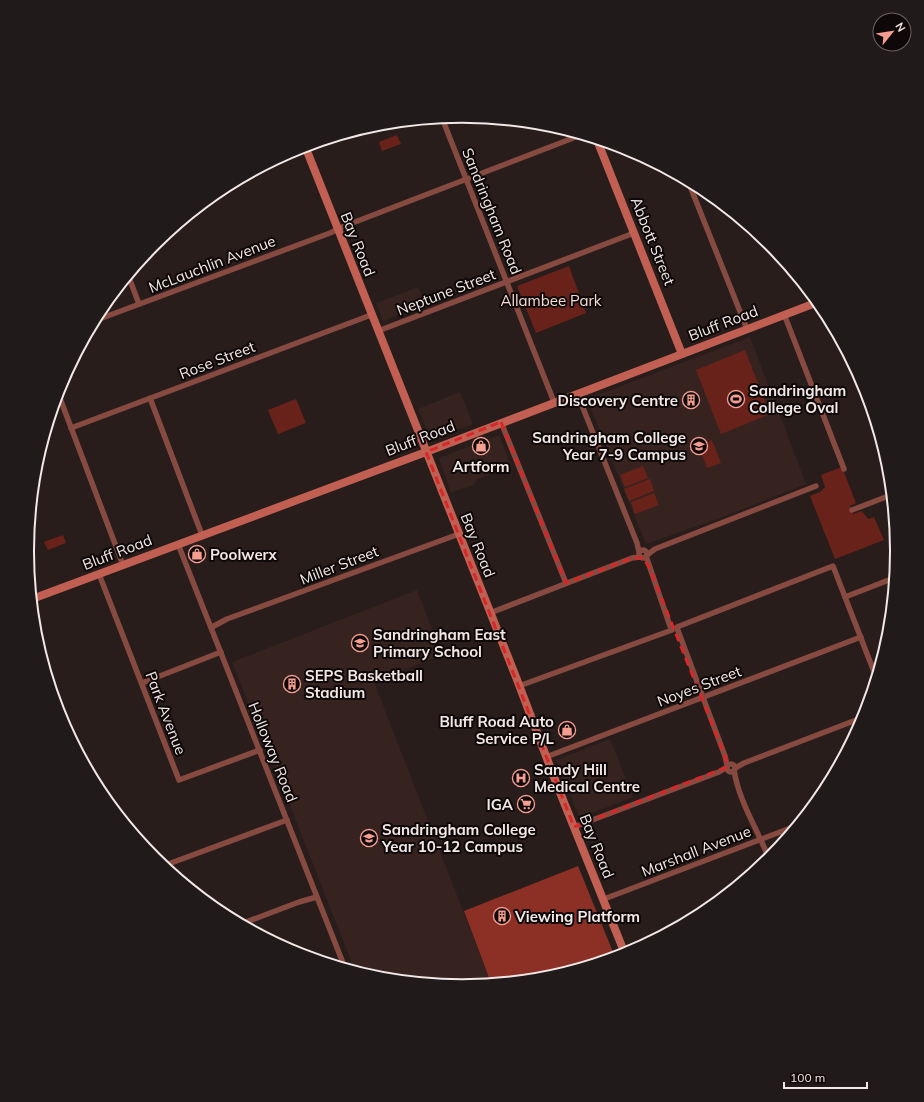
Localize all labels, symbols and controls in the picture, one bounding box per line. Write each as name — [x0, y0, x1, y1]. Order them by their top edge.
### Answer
north arrow — [872, 12, 912, 52]
text: N — [893, 20, 909, 34]
street label: Sandringham Road — [458, 145, 526, 277]
street label: Abbott Street — [627, 194, 679, 288]
street label: Bay Road — [336, 209, 380, 279]
street label: McLauchlin Avenue — [146, 231, 278, 297]
street label: Neptune Street — [394, 264, 498, 320]
park label: Allambee Park — [500, 291, 602, 310]
street label: Bluff Road — [686, 301, 760, 345]
street label: Rose Street — [176, 337, 258, 383]
place label: Sandringham College Oval — [749, 381, 846, 417]
sports icon: Sandringham College Oval — [726, 389, 746, 409]
building icon: Discovery Centre — [681, 390, 701, 410]
place label: Discovery Centre — [557, 391, 678, 410]
street label: Bluff Road — [383, 416, 457, 460]
place label: Sandringham College Year 7-9 Campus — [532, 428, 686, 464]
shop icon: Artform — [471, 436, 491, 456]
school or university icon: Sandringham College Year 7-9 Campus — [689, 436, 709, 456]
place label: Artform — [453, 457, 509, 476]
street label: Bay Road — [456, 510, 500, 580]
street label: Bluff Road — [80, 530, 154, 574]
street label: Miller Street — [297, 541, 381, 589]
shop icon: Poolwerx — [187, 544, 207, 564]
place label: Poolwerx — [210, 545, 278, 564]
place label: Sandringham East Primary School — [373, 625, 506, 661]
school or university icon: Sandringham East Primary School — [350, 633, 370, 653]
street label: Noyes Street — [654, 661, 744, 711]
place label: SEPS Basketball Stadium — [305, 666, 423, 702]
street label: Park Avenue — [141, 669, 191, 757]
building icon: SEPS Basketball Stadium — [282, 674, 302, 694]
street label: Holloway Road — [244, 699, 302, 805]
place label: Bluff Road Auto Service P/L — [439, 712, 555, 748]
shop icon: Bluff Road Auto Service P/L — [557, 720, 577, 740]
place label: Sandy Hill Medical Centre — [534, 760, 640, 796]
hospital icon: Sandy Hill Medical Centre — [511, 768, 531, 788]
supermarket icon: IGA — [516, 794, 536, 814]
place label: IGA — [486, 795, 514, 814]
street label: Bay Road — [575, 811, 619, 881]
place label: Sandringham College Year 10-12 Campus — [381, 820, 536, 856]
street label: Marshall Avenue — [639, 821, 753, 881]
school or university icon: Sandringham College Year 10-12 Campus — [359, 828, 379, 848]
building icon: Viewing Platform — [492, 906, 512, 926]
place label: Viewing Platform — [514, 907, 640, 926]
scale bar — [784, 1064, 867, 1090]
text: 100 m — [790, 1070, 825, 1085]

